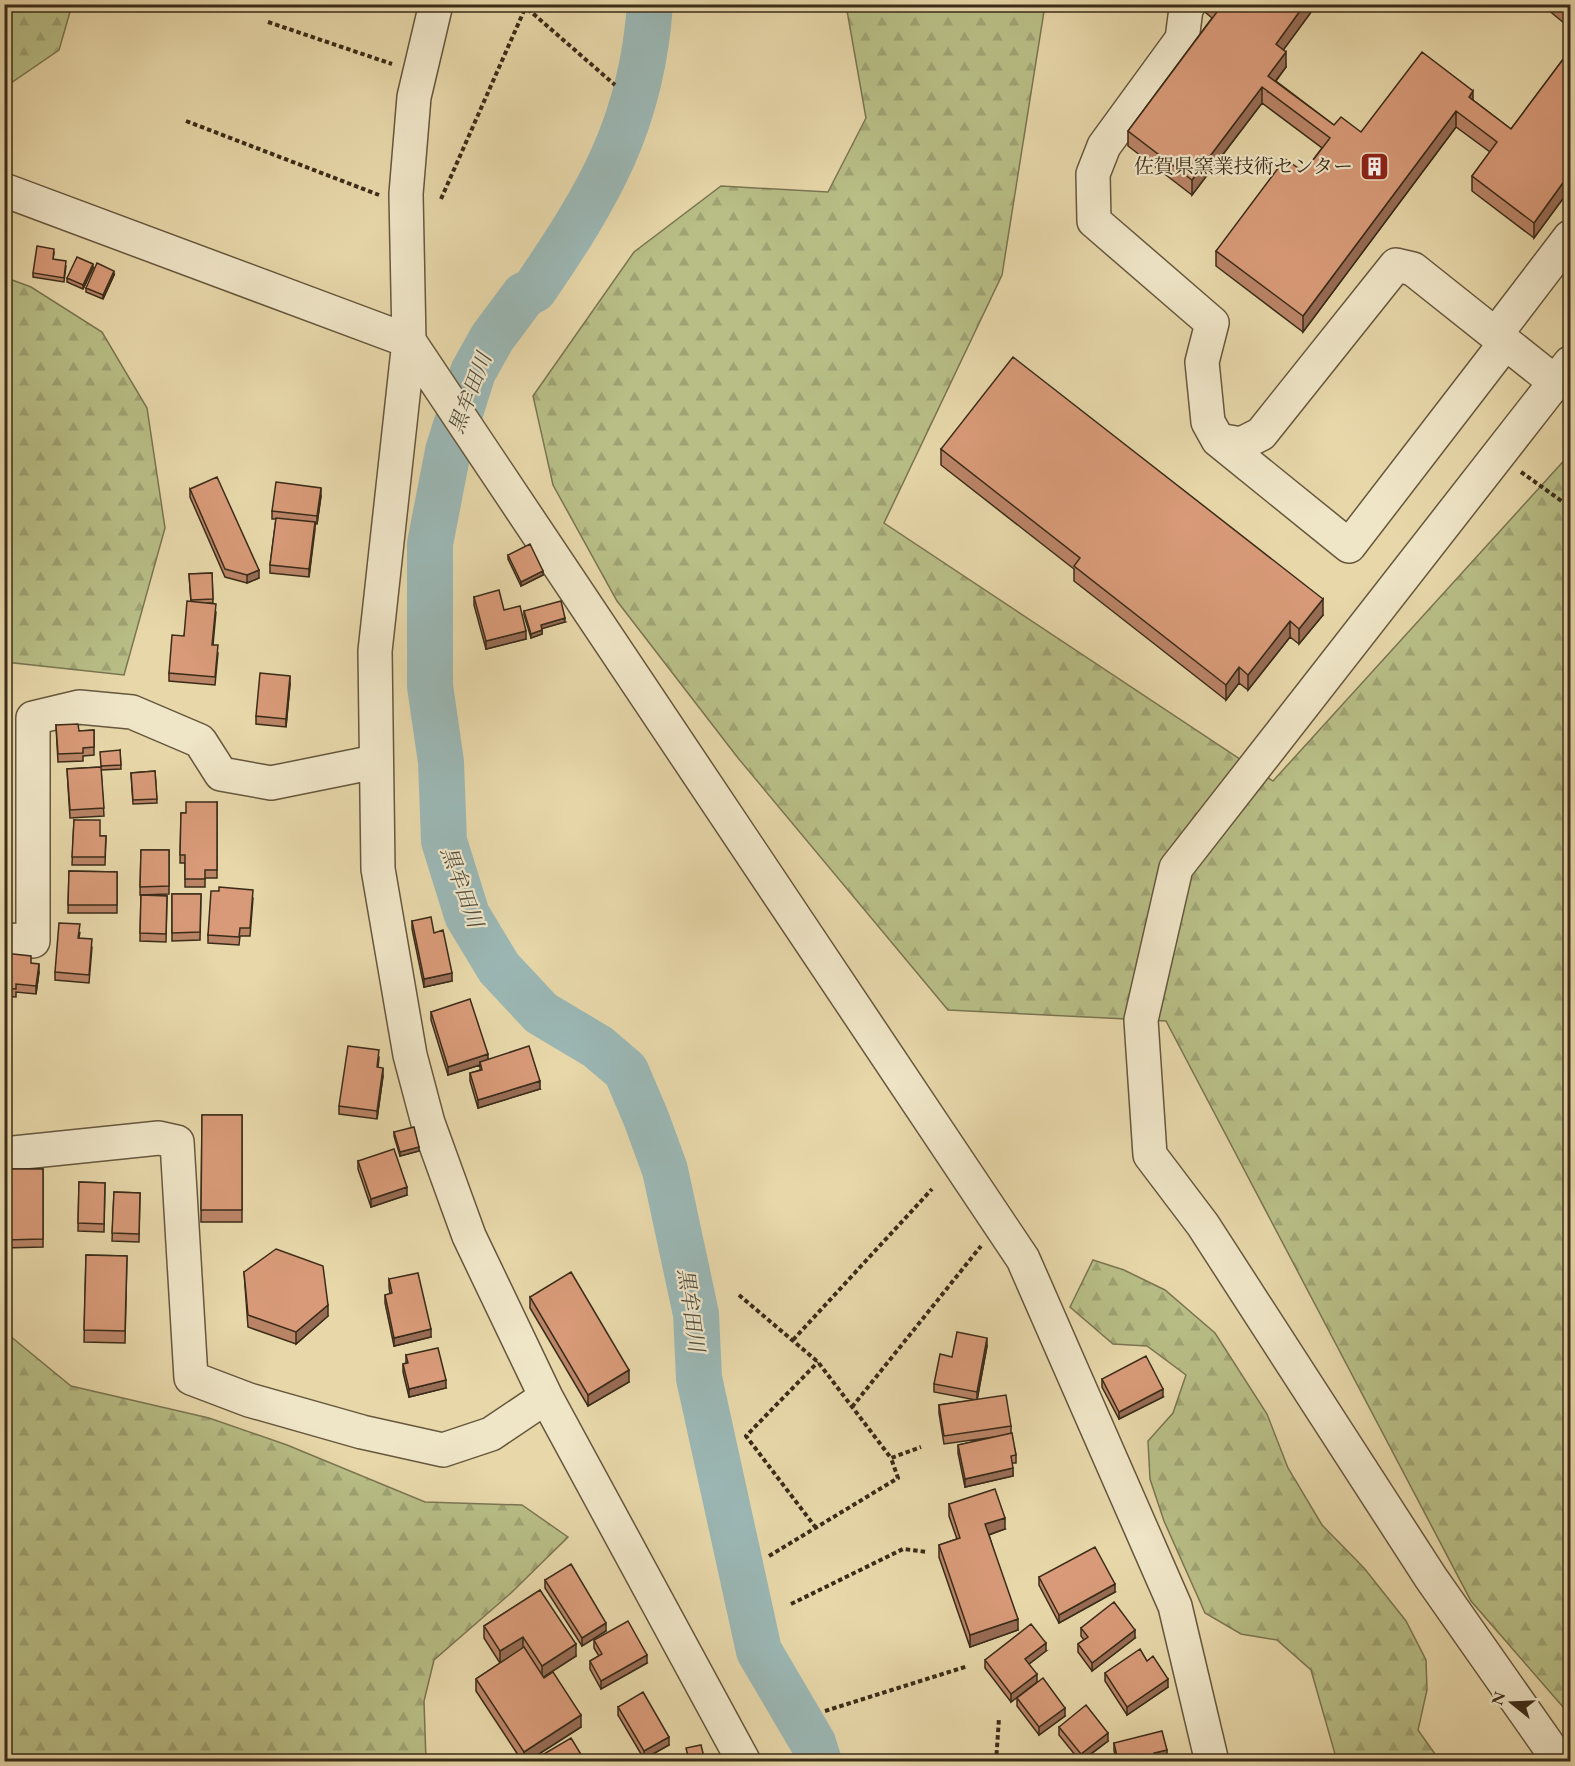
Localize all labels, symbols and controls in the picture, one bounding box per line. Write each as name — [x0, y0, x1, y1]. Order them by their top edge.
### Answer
building icon: 佐賀県窯業技術センター — [1358, 150, 1390, 182]
place label: 佐賀県窯業技術センター — [1134, 153, 1353, 179]
water label: 黒牟田川 — [442, 347, 498, 437]
water label: 黒牟田川 — [435, 843, 490, 933]
water label: 黒牟田川 — [672, 1266, 711, 1355]
north arrow — [1482, 1673, 1542, 1733]
text: N — [1486, 1689, 1510, 1708]

